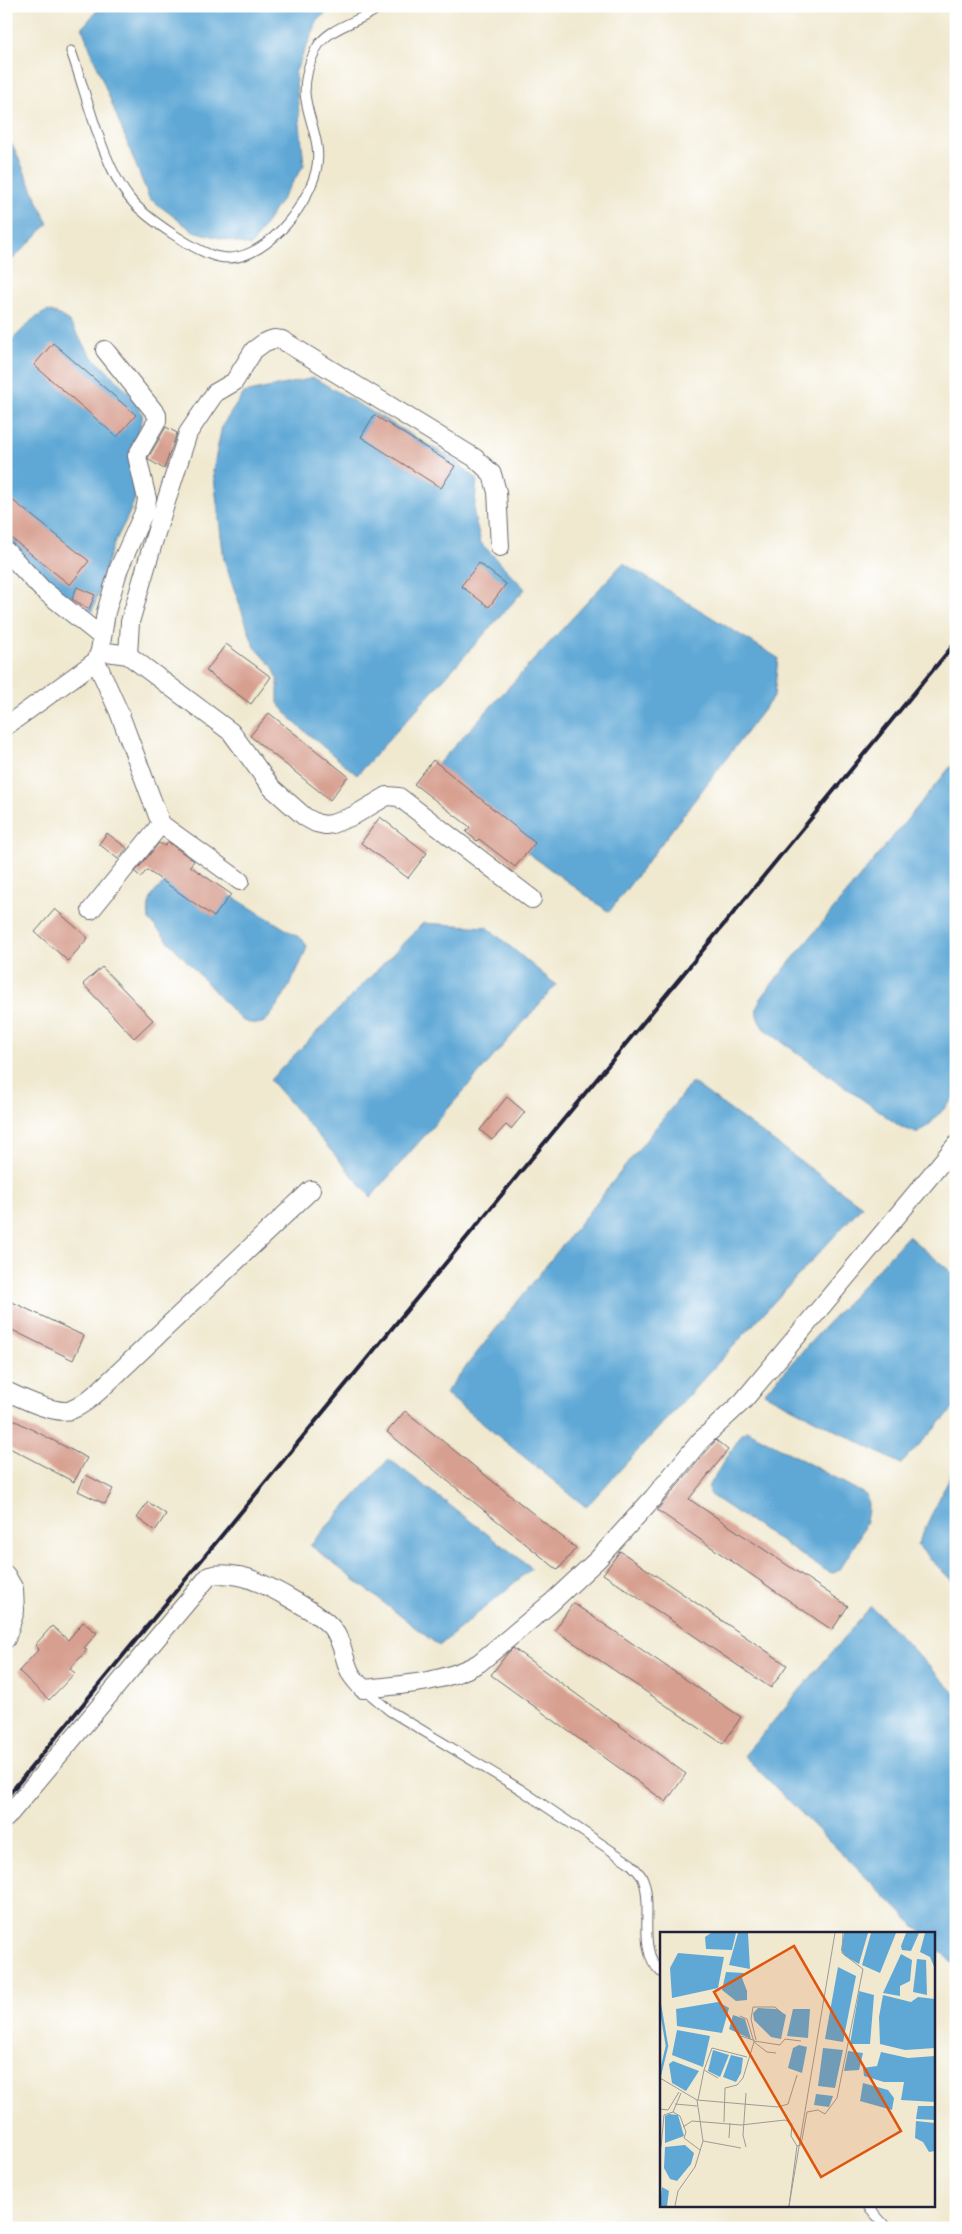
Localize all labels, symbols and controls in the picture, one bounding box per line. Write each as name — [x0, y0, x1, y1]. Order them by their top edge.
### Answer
inset map — [660, 1932, 934, 2206]

